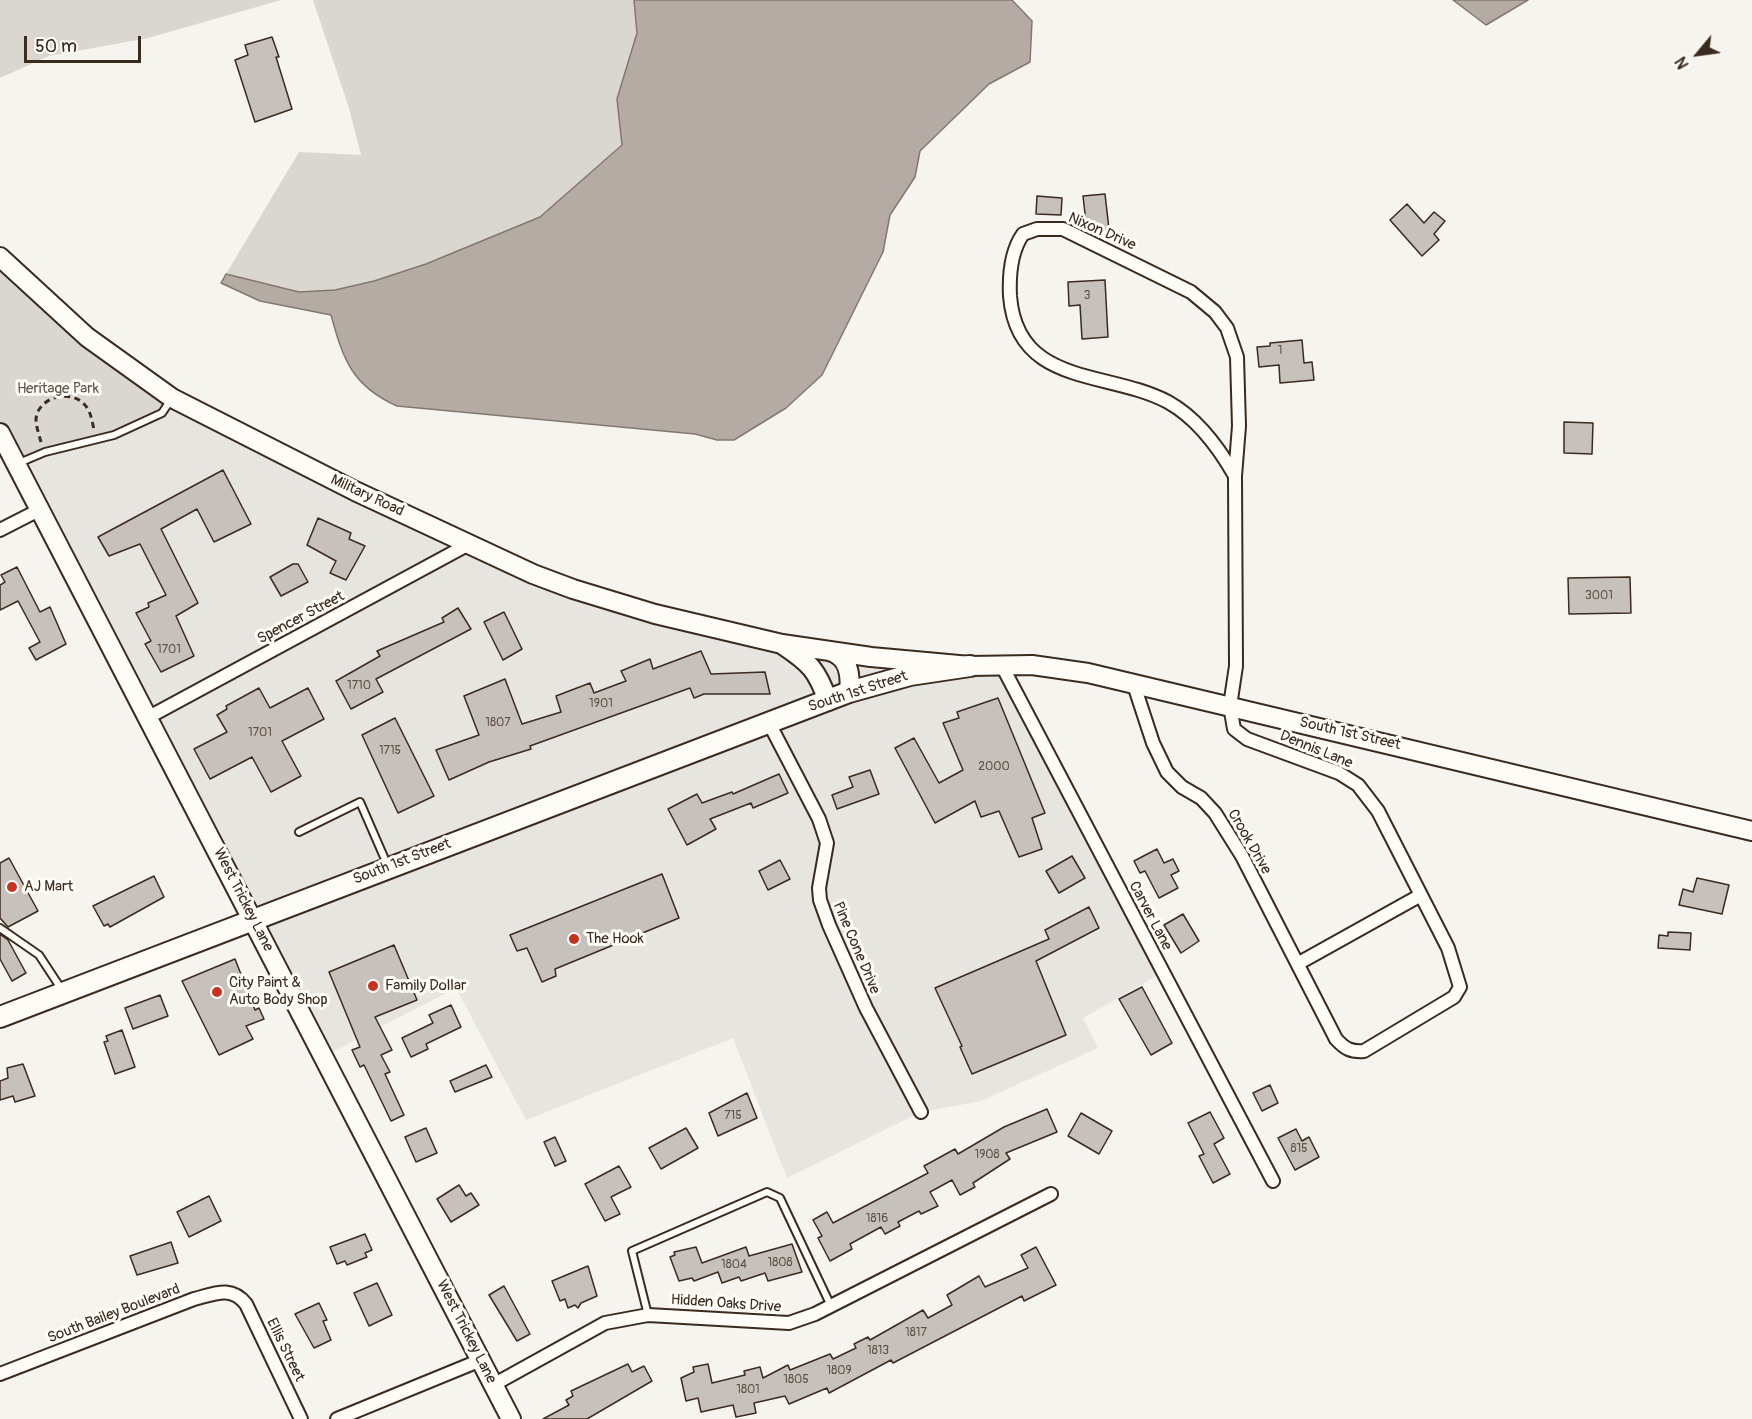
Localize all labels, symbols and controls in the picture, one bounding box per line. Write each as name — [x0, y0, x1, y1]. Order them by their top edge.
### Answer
scale bar — [27, 24, 144, 62]
north arrow — [1668, 24, 1728, 84]
text: 50 m — [35, 35, 77, 58]
text: N — [1671, 53, 1694, 72]
street label: Nixon Drive — [1065, 209, 1139, 255]
house number: 3 — [1084, 289, 1090, 303]
house number: 1 — [1278, 344, 1282, 358]
park label: Heritage Park — [17, 380, 99, 398]
street label: Military Road — [327, 471, 407, 521]
street label: Spencer Street — [255, 588, 347, 648]
house number: 3001 — [1585, 589, 1613, 603]
house number: 1701 — [157, 643, 181, 657]
street label: South 1st Street — [806, 667, 910, 717]
house number: 1710 — [347, 679, 371, 693]
house number: 1901 — [589, 697, 613, 711]
street label: South 1st Street — [1298, 714, 1402, 754]
house number: 1807 — [485, 716, 511, 730]
house number: 1701 — [248, 726, 272, 740]
street label: Dennis Lane — [1277, 727, 1355, 773]
house number: 1715 — [379, 744, 401, 758]
house number: 2000 — [978, 760, 1010, 774]
street label: Crook Drive — [1223, 806, 1275, 878]
street label: South 1st Street — [351, 835, 453, 889]
street label: West Trickey Lane — [209, 845, 277, 955]
place label: AJ Mart — [24, 878, 73, 896]
street label: Carver Lane — [1124, 879, 1176, 953]
marker: AJ Mart — [5, 880, 19, 894]
street label: Pine Cone Drive — [829, 899, 883, 997]
place label: The Hook — [586, 930, 644, 948]
marker: The Hook — [567, 932, 581, 946]
place label: City Paint & Auto Body Shop — [229, 974, 328, 1009]
place label: Family Dollar — [385, 977, 466, 995]
marker: Family Dollar — [366, 979, 380, 993]
marker: City Paint & Auto Body Shop — [210, 985, 224, 999]
house number: 715 — [724, 1109, 742, 1123]
house number: 815 — [1290, 1142, 1308, 1156]
house number: 1908 — [974, 1148, 1000, 1162]
house number: 1816 — [866, 1212, 888, 1226]
house number: 1808 — [768, 1256, 792, 1270]
house number: 1804 — [721, 1258, 747, 1272]
street label: West Trickey Lane — [432, 1277, 500, 1387]
street label: South Bailey Boulevard — [45, 1280, 183, 1348]
street label: Hidden Oaks Drive — [670, 1291, 782, 1317]
street label: Ellis Street — [262, 1315, 308, 1385]
house number: 1817 — [905, 1326, 927, 1340]
house number: 1813 — [867, 1344, 889, 1358]
house number: 1809 — [826, 1364, 852, 1378]
house number: 1805 — [783, 1373, 809, 1387]
house number: 1801 — [736, 1383, 760, 1397]

